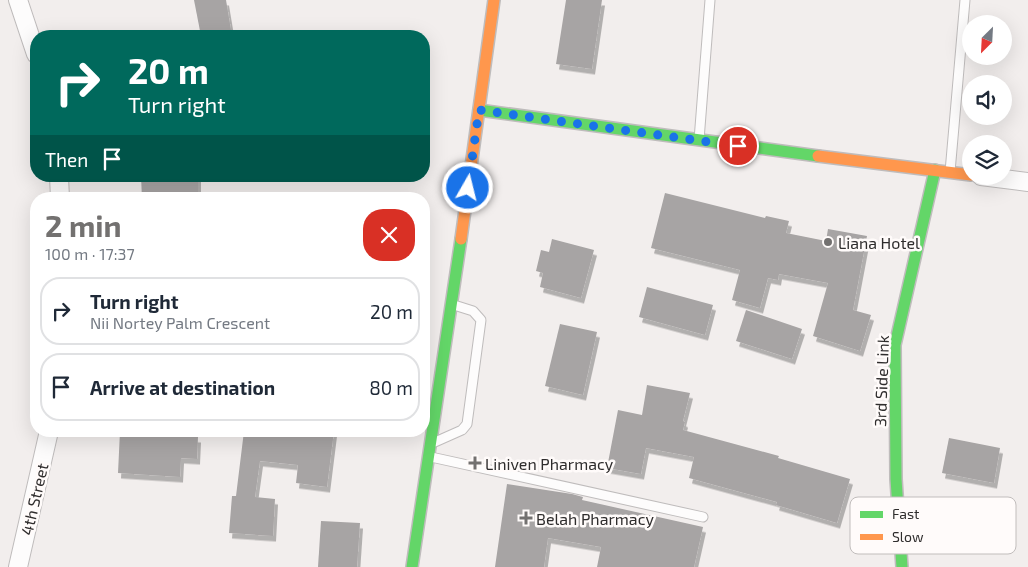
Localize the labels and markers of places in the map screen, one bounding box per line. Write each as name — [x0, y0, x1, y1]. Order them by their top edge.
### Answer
pin — [717, 125, 759, 167]
place label: Liana Hotel — [838, 233, 920, 252]
marker: Liana Hotel — [822, 236, 834, 248]
place label: Liniven Pharmacy — [485, 454, 614, 473]
marker: Liniven Pharmacy — [469, 457, 481, 469]
place label: Belah Pharmacy — [536, 509, 654, 528]
marker: Belah Pharmacy — [520, 512, 532, 524]

